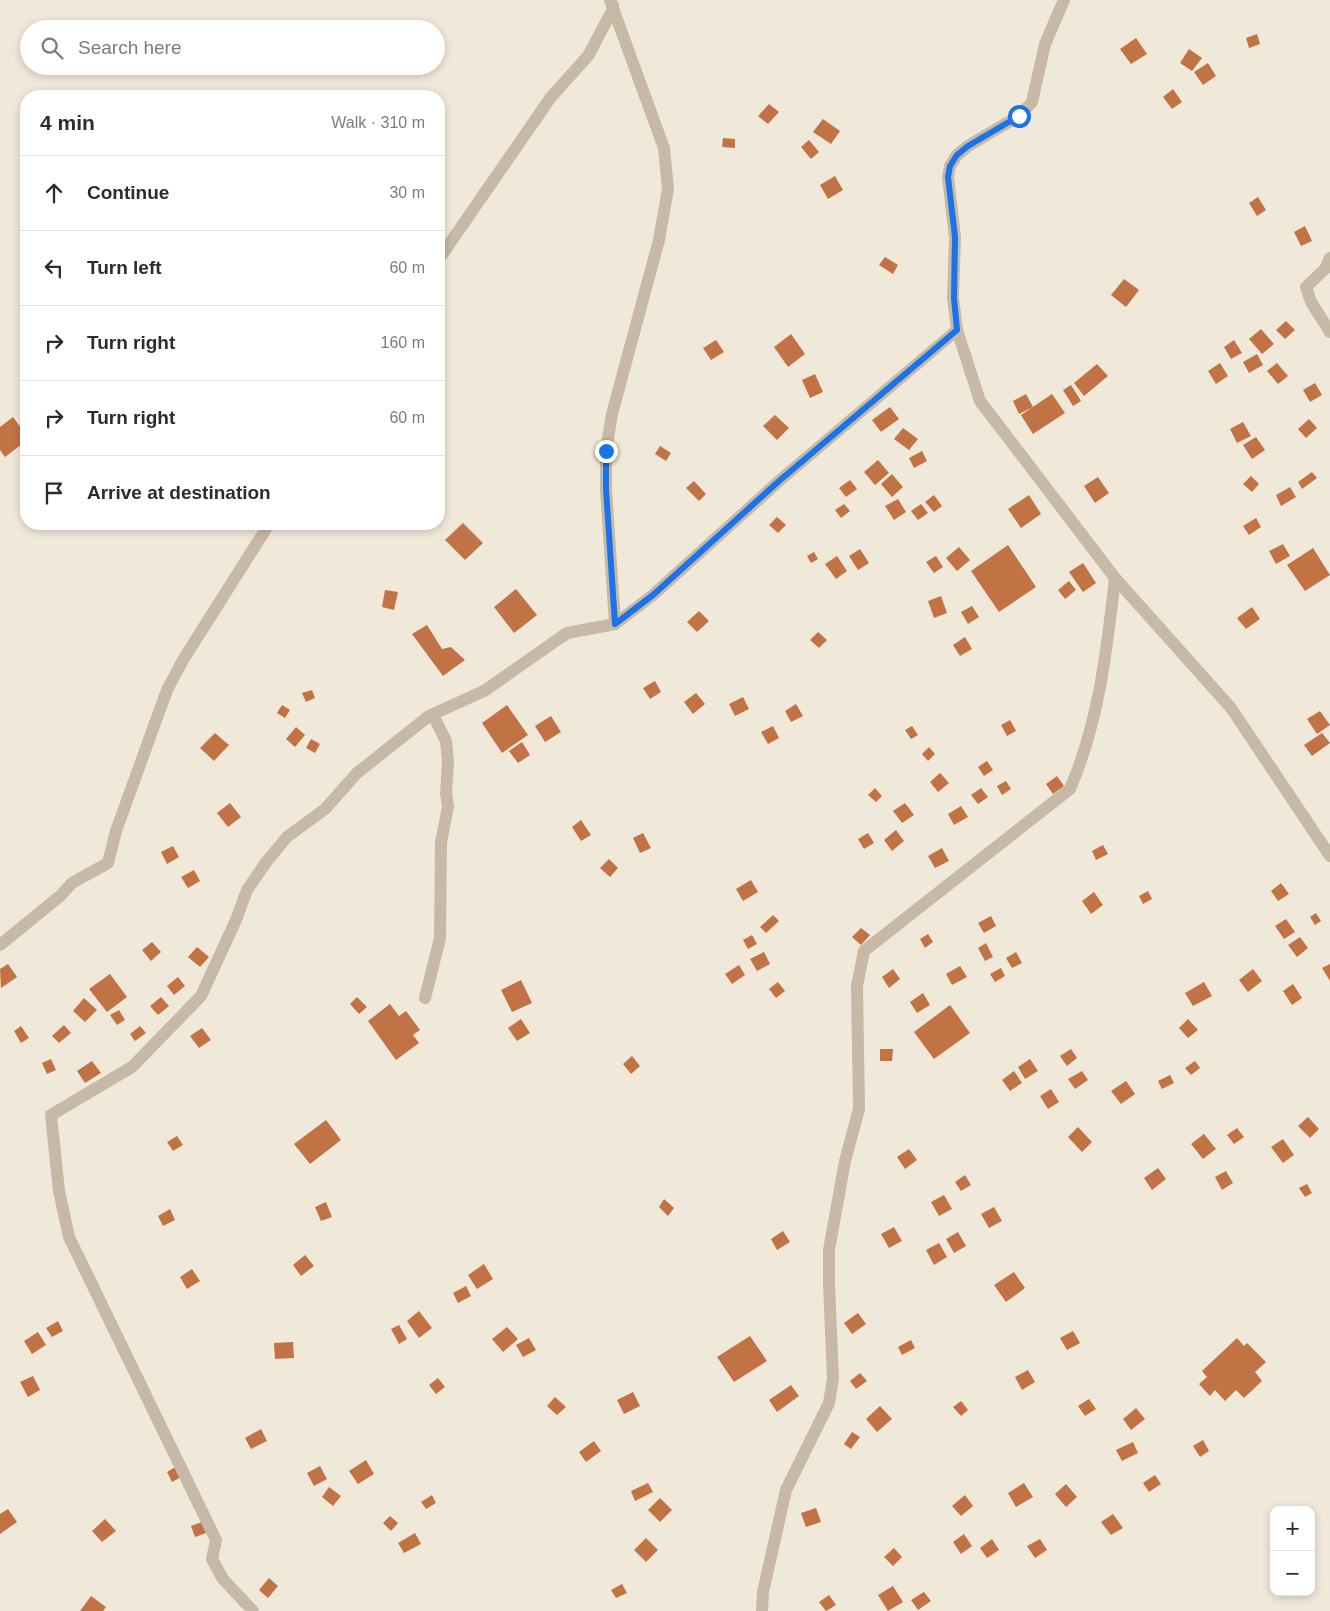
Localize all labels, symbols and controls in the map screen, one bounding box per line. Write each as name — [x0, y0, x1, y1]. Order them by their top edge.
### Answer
search box — [20, 20, 445, 75]
icon: search — [38, 34, 66, 62]
text: Search here — [78, 37, 182, 58]
route start — [1008, 105, 1031, 128]
text: 4 min — [40, 111, 95, 134]
text: Walk · 310 m — [331, 114, 425, 131]
icon: ahead — [40, 179, 68, 207]
text: Continue — [87, 182, 169, 203]
text: 30 m — [389, 184, 425, 201]
icon: left — [40, 254, 68, 282]
text: Turn left — [87, 257, 162, 278]
text: 60 m — [389, 259, 425, 276]
icon: right — [40, 329, 68, 357]
text: Turn right — [87, 332, 175, 353]
text: 160 m — [381, 334, 425, 351]
icon: right — [40, 404, 68, 432]
text: Turn right — [87, 407, 175, 428]
text: 60 m — [389, 409, 425, 426]
route end — [595, 440, 618, 463]
icon: arrive — [40, 479, 68, 507]
text: Arrive at destination — [87, 482, 271, 503]
map controls — [1270, 1506, 1315, 1596]
button: + — [1270, 1506, 1315, 1551]
button: − — [1270, 1551, 1315, 1596]

